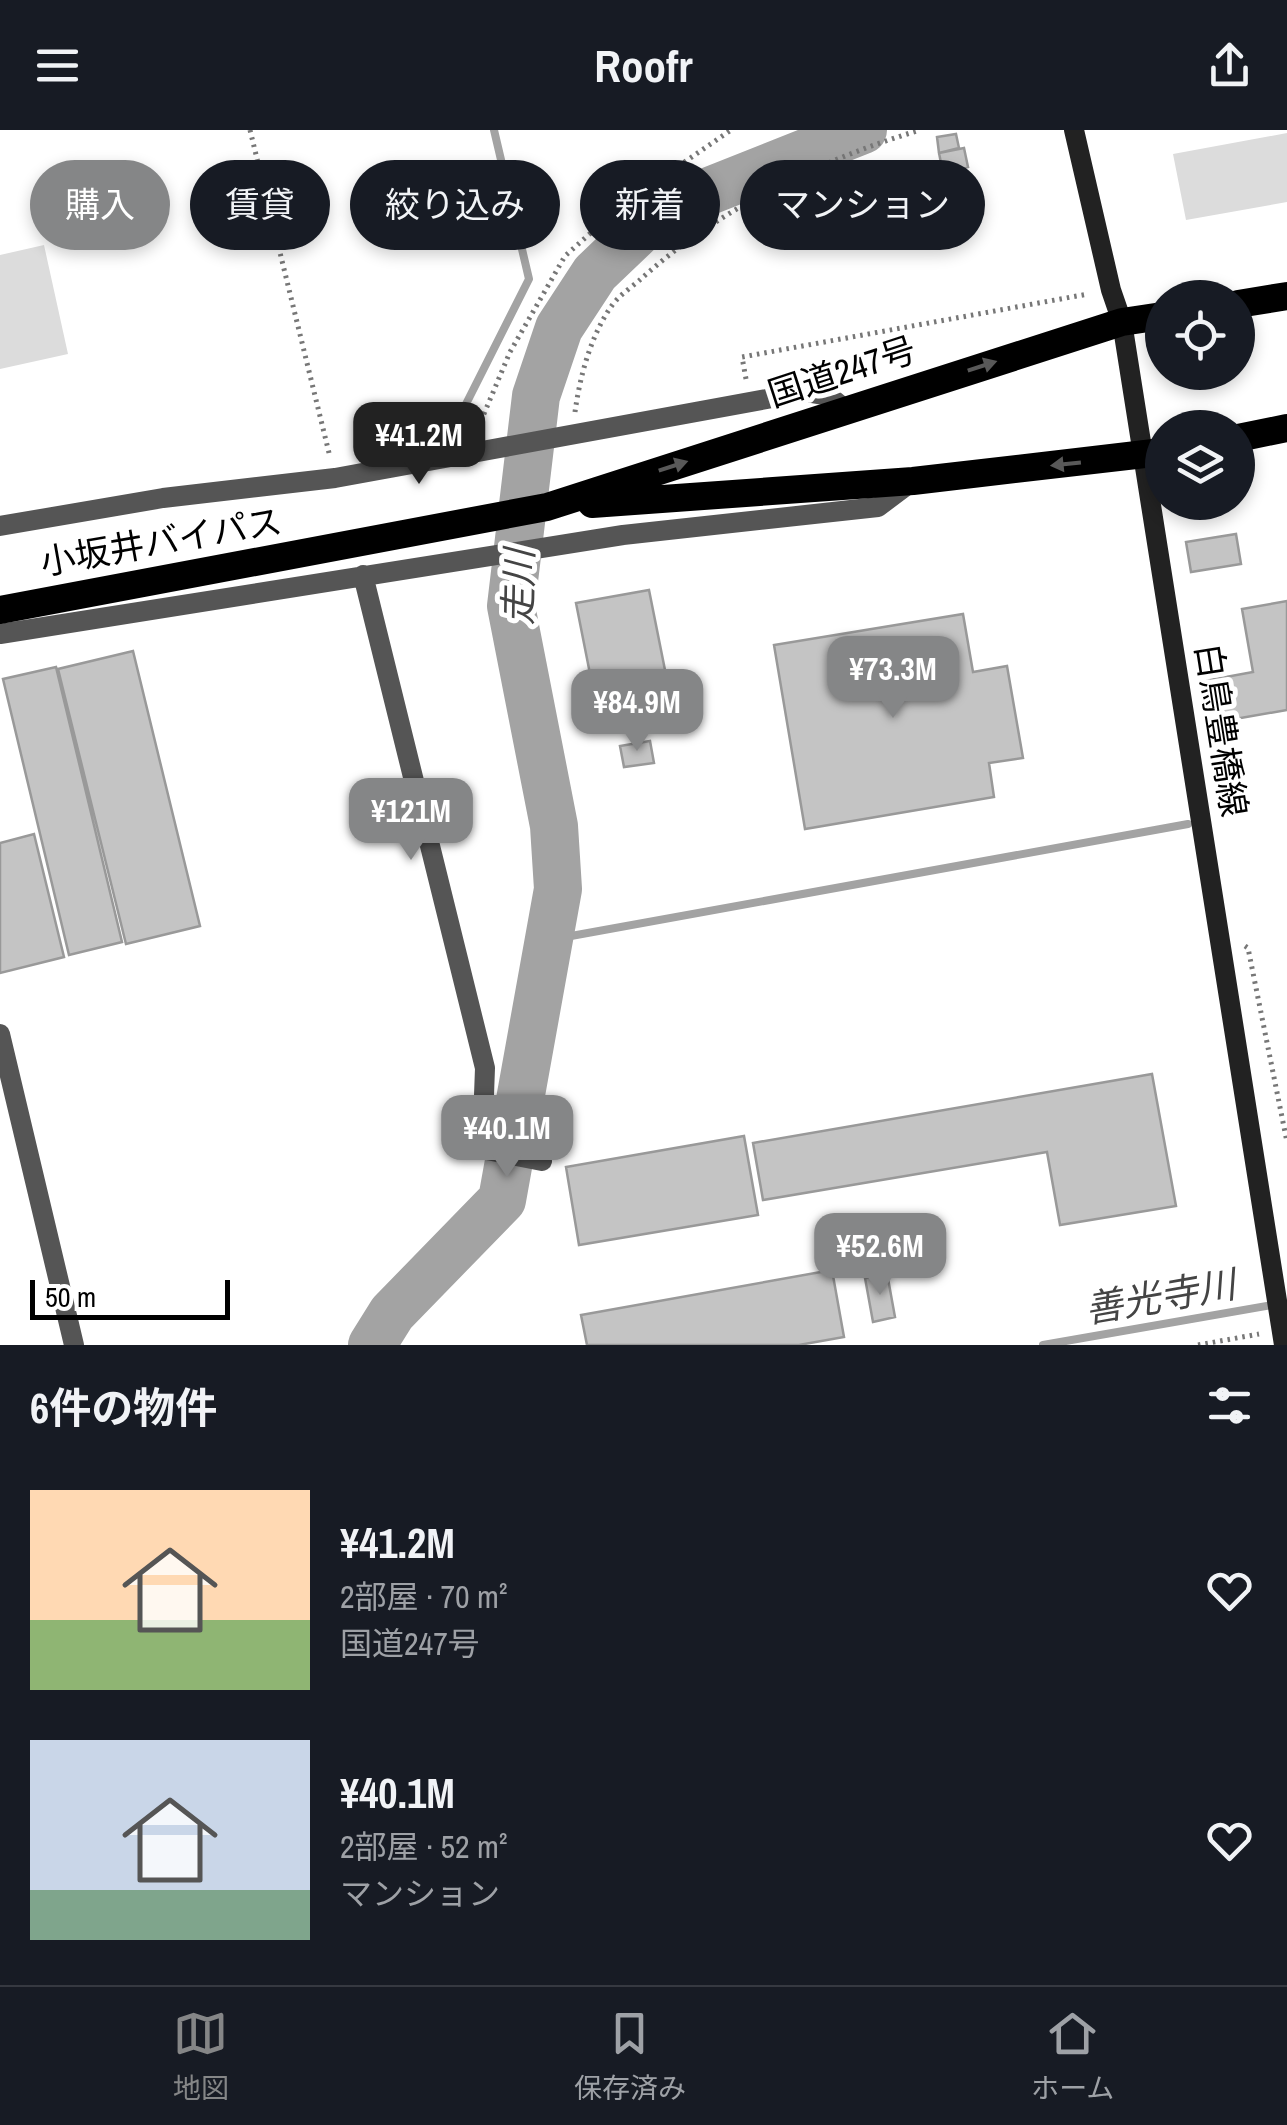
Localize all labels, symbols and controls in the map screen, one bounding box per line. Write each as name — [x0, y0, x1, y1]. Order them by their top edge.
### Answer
text: Roofr — [594, 35, 693, 96]
icon: menu — [30, 38, 85, 93]
icon: share — [1202, 38, 1257, 93]
chip: 購入 — [30, 160, 170, 250]
chip: 賃貸 — [190, 160, 330, 250]
chip: 絞り込み — [350, 160, 560, 250]
chip: 新着 — [580, 160, 720, 250]
chip: マンション — [740, 160, 985, 250]
map controls — [1145, 280, 1255, 520]
button: locate — [1145, 280, 1255, 390]
street label: 国道247号 — [762, 326, 922, 417]
one-way arrow — [968, 358, 998, 373]
pin: ¥41.2M — [338, 402, 500, 487]
button: layers — [1145, 410, 1255, 520]
text: ¥41.2M — [375, 413, 463, 456]
one-way arrow — [1049, 456, 1081, 472]
one-way arrow — [658, 458, 688, 473]
street label: 小坂井バイパス — [37, 497, 285, 586]
water label: 走川 — [492, 545, 545, 625]
pin: ¥73.3M — [812, 636, 974, 721]
street label: 白鳥豊橋線 — [1185, 640, 1258, 820]
text: ¥73.3M — [849, 647, 937, 690]
pin: ¥84.9M — [556, 669, 718, 754]
text: ¥84.9M — [593, 680, 681, 723]
pin: ¥121M — [341, 778, 481, 863]
text: ¥121M — [371, 789, 451, 832]
pin: ¥40.1M — [426, 1095, 588, 1180]
text: ¥40.1M — [463, 1106, 551, 1149]
pin: ¥52.6M — [799, 1213, 961, 1298]
text: ¥52.6M — [836, 1224, 924, 1267]
water label: 善光寺川 — [1081, 1258, 1243, 1335]
scale bar — [30, 1275, 230, 1320]
text: 50 m — [45, 1278, 96, 1316]
icon: filters — [1202, 1378, 1257, 1433]
text: 6件の物件 — [30, 1380, 217, 1436]
text: ¥41.2M — [340, 1515, 455, 1571]
icon: home — [110, 1530, 230, 1650]
icon: heart — [1202, 1563, 1257, 1618]
text: 2部屋 · 70 m² — [340, 1575, 508, 1618]
text: 国道247号 — [340, 1622, 480, 1665]
text: ¥40.1M — [340, 1765, 455, 1821]
icon: home — [110, 1780, 230, 1900]
icon: heart — [1202, 1813, 1257, 1868]
text: 2部屋 · 52 m² — [340, 1825, 508, 1868]
text: マンション — [340, 1872, 500, 1915]
tab: 地図 — [173, 2006, 229, 2107]
tab: 保存済み — [574, 2006, 686, 2107]
tab: ホーム — [1031, 2006, 1114, 2107]

